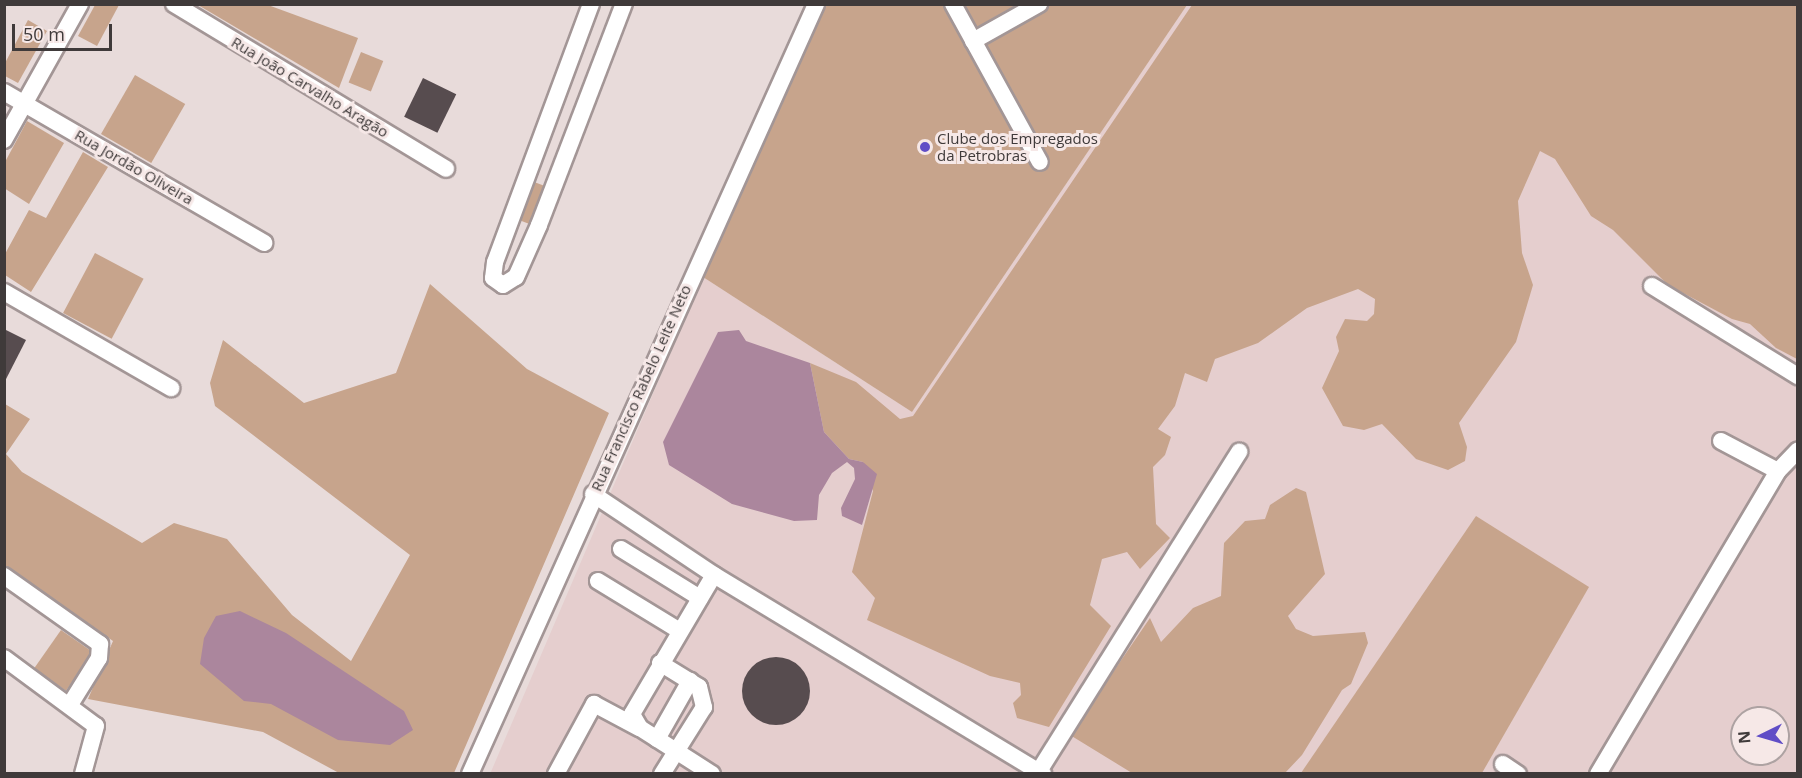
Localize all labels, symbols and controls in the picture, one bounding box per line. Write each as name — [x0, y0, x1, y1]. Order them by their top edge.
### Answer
scale bar — [15, 12, 116, 50]
text: 50 m — [23, 22, 65, 46]
street label: Rua João Carvalho Aragão — [228, 33, 392, 141]
street label: Rua Jordão Oliveira — [72, 126, 196, 208]
place label: Clube dos Empregados da Petrobras — [937, 129, 1098, 164]
marker: Clube dos Empregados da Petrobras — [918, 140, 932, 154]
street label: Rua Francisco Rabelo Leite Neto — [587, 282, 695, 494]
north arrow — [1730, 706, 1790, 766]
text: N — [1733, 730, 1756, 745]

